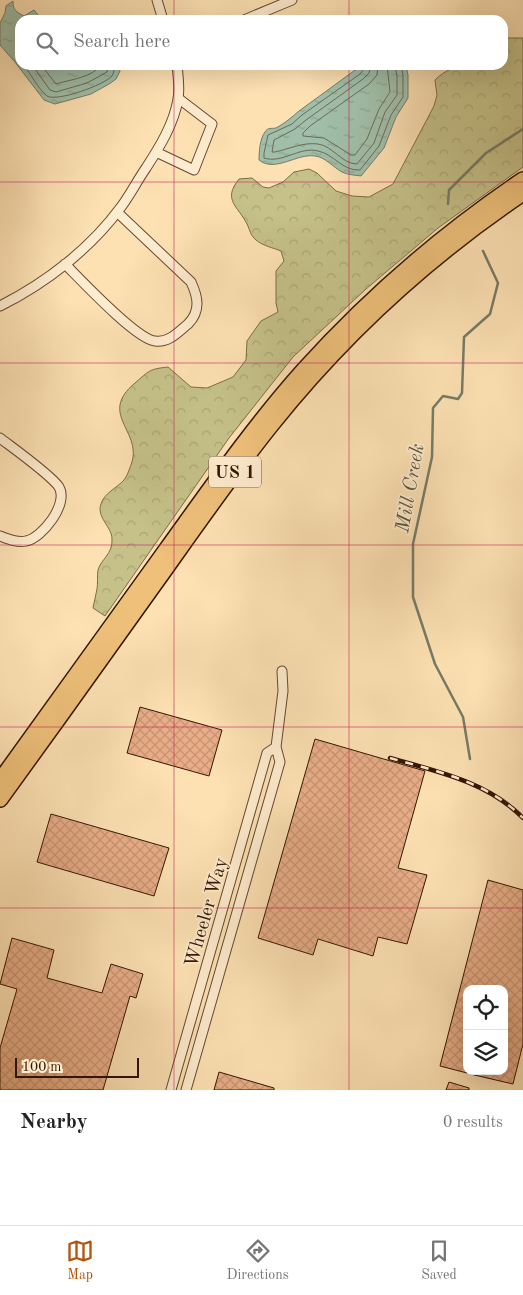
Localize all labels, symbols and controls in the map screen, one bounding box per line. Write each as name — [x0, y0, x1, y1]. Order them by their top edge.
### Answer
search box — [15, 15, 508, 70]
icon: search — [33, 29, 61, 57]
text: Search here — [73, 33, 170, 52]
water label: Mill Creek — [393, 442, 429, 535]
road number: US 1 — [209, 457, 261, 488]
street label: Wheeler Way — [183, 856, 232, 970]
map controls — [463, 985, 508, 1075]
button: locate — [463, 985, 508, 1030]
button: layers — [463, 1030, 508, 1075]
scale bar — [15, 1055, 139, 1078]
text: 100 m — [22, 1060, 61, 1074]
text: Nearby — [20, 1112, 88, 1133]
text: 0 results — [443, 1115, 503, 1131]
tab: Map — [66, 1237, 94, 1284]
tab: Directions — [227, 1237, 289, 1284]
tab: Saved — [421, 1237, 457, 1284]

